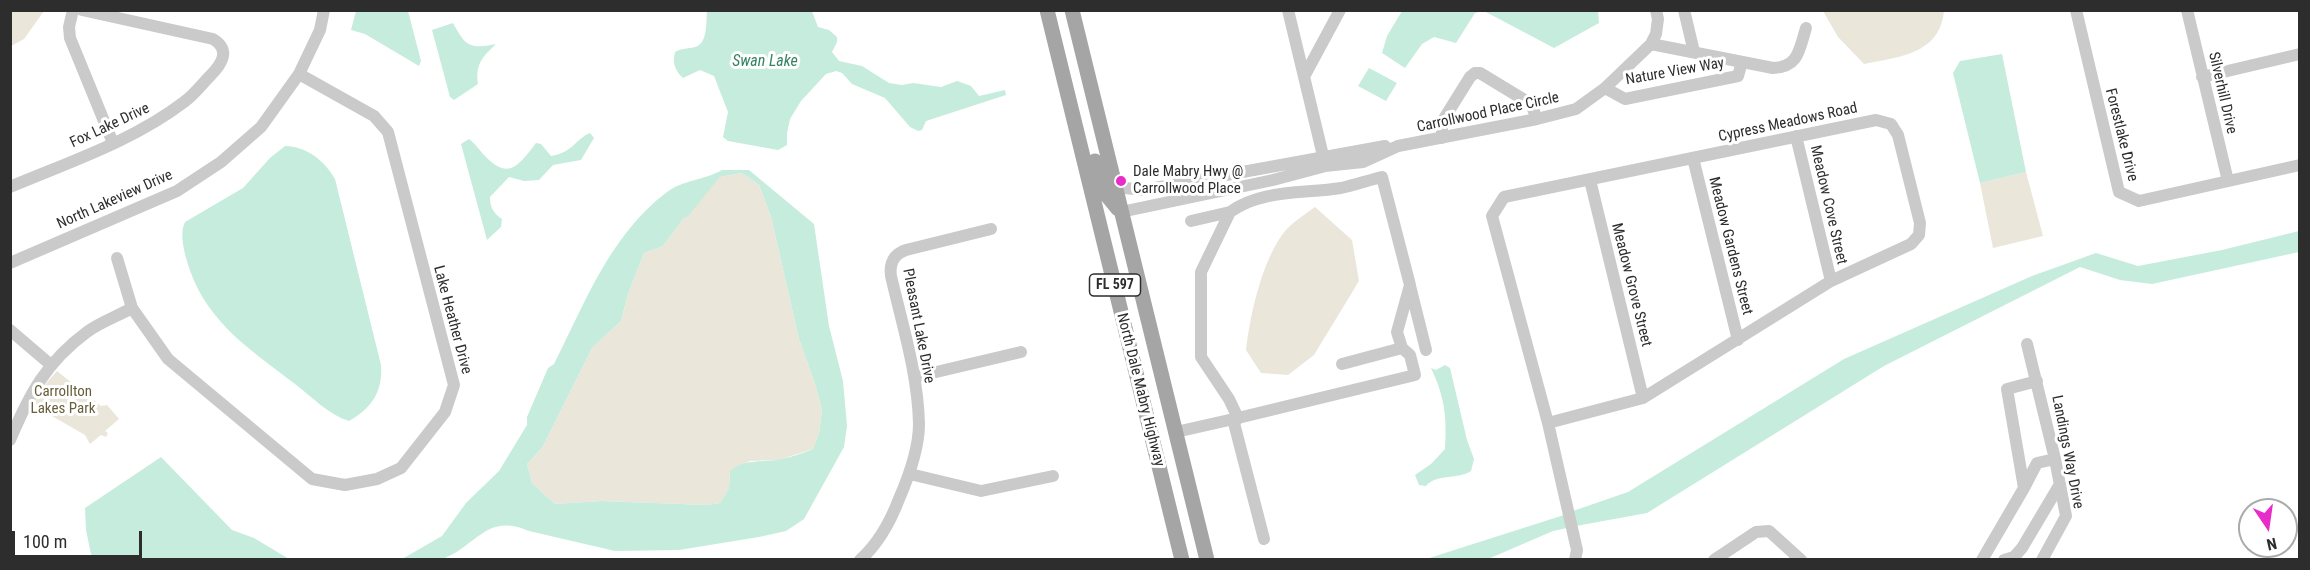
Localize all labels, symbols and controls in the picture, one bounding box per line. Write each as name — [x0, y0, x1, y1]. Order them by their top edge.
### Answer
street label: Silverhill Drive — [2204, 50, 2240, 136]
water label: Swan Lake — [732, 52, 798, 72]
street label: Nature View Way — [1624, 54, 1726, 90]
street label: Forestlake Drive — [2101, 87, 2141, 183]
street label: Carrollwood Place Circle — [1415, 89, 1561, 137]
street label: Cypress Meadows Road — [1717, 99, 1859, 147]
street label: Fox Lake Drive — [67, 100, 153, 152]
street label: Meadow Cove Street — [1806, 144, 1850, 266]
place label: Dale Mabry Hwy @ Carrollwood Place — [1133, 163, 1243, 198]
street label: North Lakeview Drive — [54, 166, 176, 234]
marker: Dale Mabry Hwy @ Carrollwood Place — [1114, 174, 1128, 188]
street label: Meadow Gardens Street — [1704, 175, 1756, 317]
street label: Meadow Grove Street — [1607, 222, 1655, 348]
street label: Lake Heather Drive — [429, 264, 475, 376]
street label: Pleasant Lake Drive — [898, 267, 938, 385]
road number: FL 597 — [1090, 274, 1140, 296]
street label: North Dale Mabry Highway — [1112, 312, 1168, 468]
park label: Carrollton Lakes Park — [31, 383, 95, 418]
street label: Landings Way Drive — [2047, 394, 2087, 510]
north arrow — [2238, 498, 2298, 558]
scale bar — [15, 519, 146, 557]
text: 100 m — [23, 531, 67, 552]
text: N — [2265, 534, 2279, 554]

